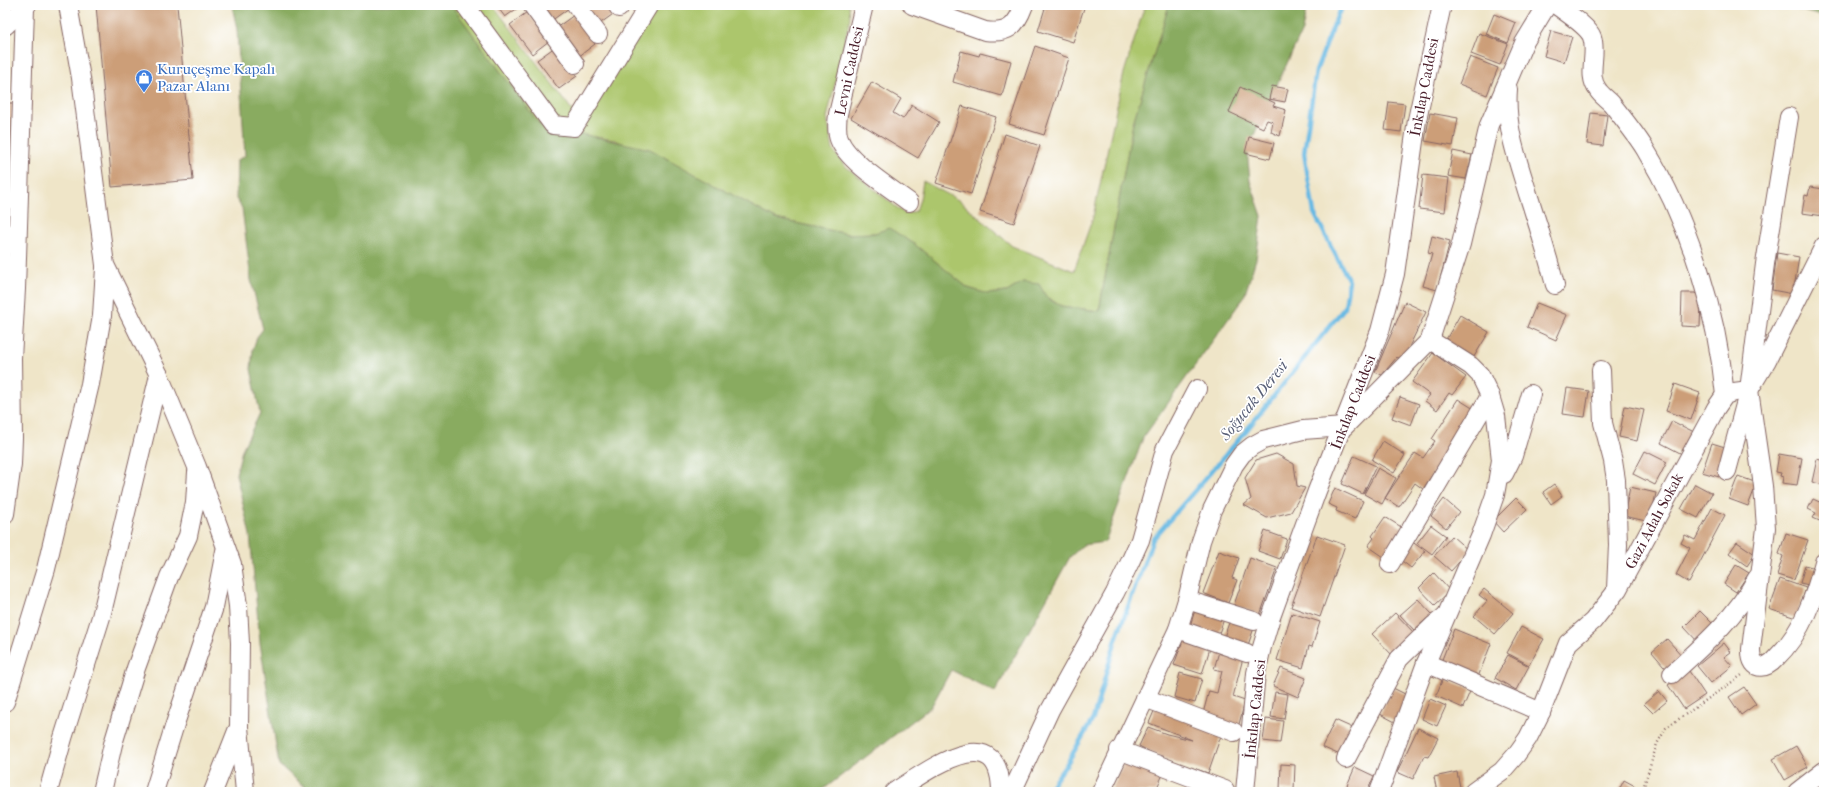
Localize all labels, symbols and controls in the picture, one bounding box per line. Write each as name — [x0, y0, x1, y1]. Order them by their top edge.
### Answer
street label: Levni Caddesi — [831, 24, 867, 117]
street label: İnkılap Caddesi — [1406, 36, 1442, 138]
place label: Kuruçeşme Kapalı Pazar Alanı — [157, 60, 276, 95]
shop icon: Kuruçeşme Kapalı Pazar Alanı — [134, 68, 154, 93]
street label: İnkılap Caddesi — [1327, 352, 1380, 452]
water label: Soğucak Deresi — [1215, 355, 1292, 445]
street label: Gazi Adalı Sokak — [1621, 470, 1687, 572]
street label: İnkılap Caddesi — [1241, 658, 1269, 760]

